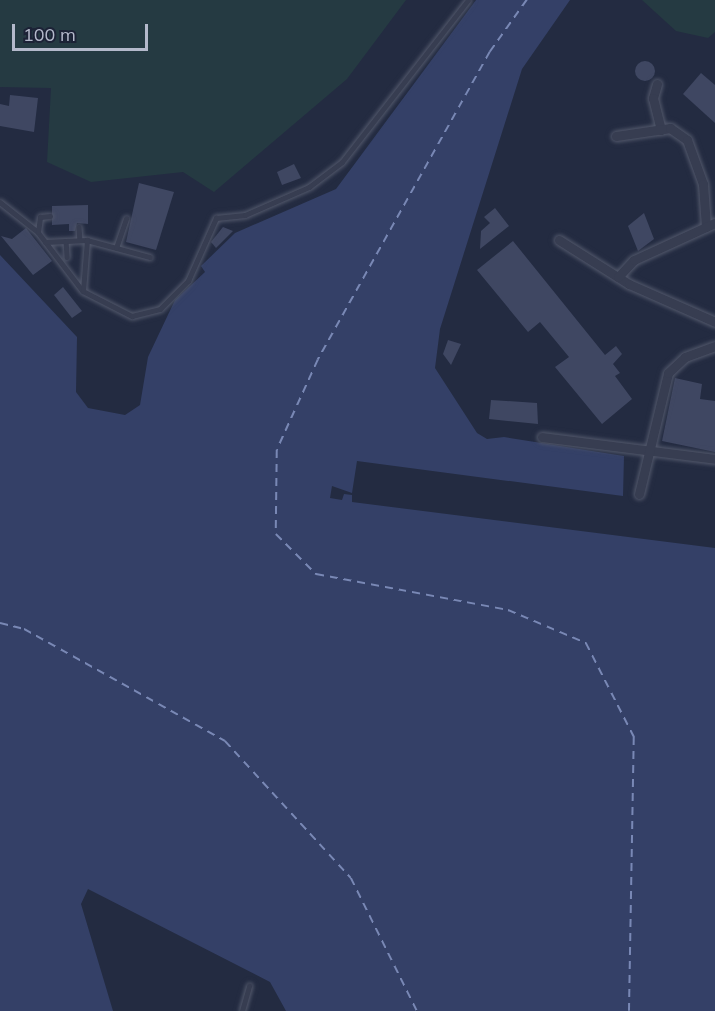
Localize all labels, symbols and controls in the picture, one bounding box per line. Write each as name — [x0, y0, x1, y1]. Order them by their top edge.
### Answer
scale bar — [15, 12, 152, 50]
text: 100 m — [23, 23, 76, 46]

